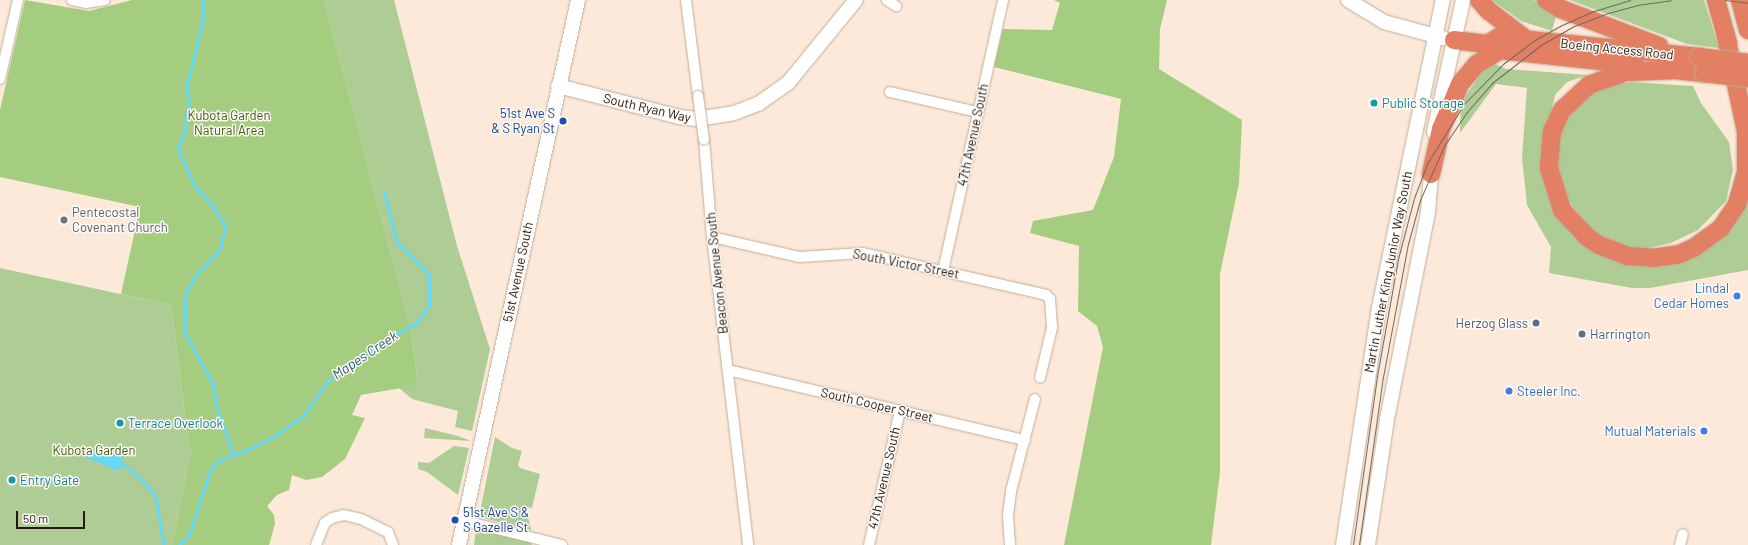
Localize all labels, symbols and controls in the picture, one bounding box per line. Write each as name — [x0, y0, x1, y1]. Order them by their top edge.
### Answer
street label: Boeing Access Road — [1560, 35, 1674, 63]
street label: 47th Avenue South — [955, 82, 991, 188]
street label: South Ryan Way — [602, 90, 692, 126]
place label: Public Storage — [1382, 95, 1464, 111]
marker: Public Storage — [1369, 98, 1379, 108]
place label: 51st Ave S & S Ryan St — [491, 106, 555, 137]
park label: Kubota Garden Natural Area — [187, 108, 271, 139]
marker: 51st Ave S & S Ryan St — [558, 116, 568, 126]
street label: Martin Luther King Junior Way South — [1361, 170, 1415, 374]
place label: Pentecostal Covenant Church — [72, 205, 168, 236]
street label: Beacon Avenue South — [703, 211, 731, 335]
marker: Pentecostal Covenant Church — [59, 215, 69, 225]
street label: 51st Avenue South — [500, 221, 536, 323]
street label: South Victor Street — [851, 246, 961, 282]
place label: Lindal Cedar Homes — [1654, 281, 1729, 312]
marker: Lindal Cedar Homes — [1732, 291, 1742, 301]
place label: Herzog Glass — [1455, 315, 1528, 331]
marker: Herzog Glass — [1531, 318, 1541, 328]
place label: Harrington — [1590, 326, 1651, 342]
water label: Mapes Creek — [329, 327, 401, 383]
marker: Harrington — [1577, 329, 1587, 339]
place label: Steeler Inc. — [1517, 383, 1581, 399]
street label: South Cooper Street — [819, 384, 935, 426]
marker: Steeler Inc. — [1504, 386, 1514, 396]
place label: Terrace Overlook — [128, 415, 223, 431]
marker: Terrace Overlook — [115, 418, 125, 428]
place label: Mutual Materials — [1605, 423, 1696, 439]
street label: 47th Avenue South — [865, 425, 903, 531]
marker: Mutual Materials — [1699, 426, 1709, 436]
park label: Kubota Garden — [52, 442, 136, 458]
place label: Entry Gate — [20, 472, 79, 488]
marker: Entry Gate — [7, 475, 17, 485]
scale bar — [18, 503, 87, 529]
place label: 51st Ave S & S Gazelle St — [463, 505, 529, 536]
text: 50 m — [23, 511, 48, 525]
marker: 51st Ave S & S Gazelle St — [450, 515, 460, 525]

